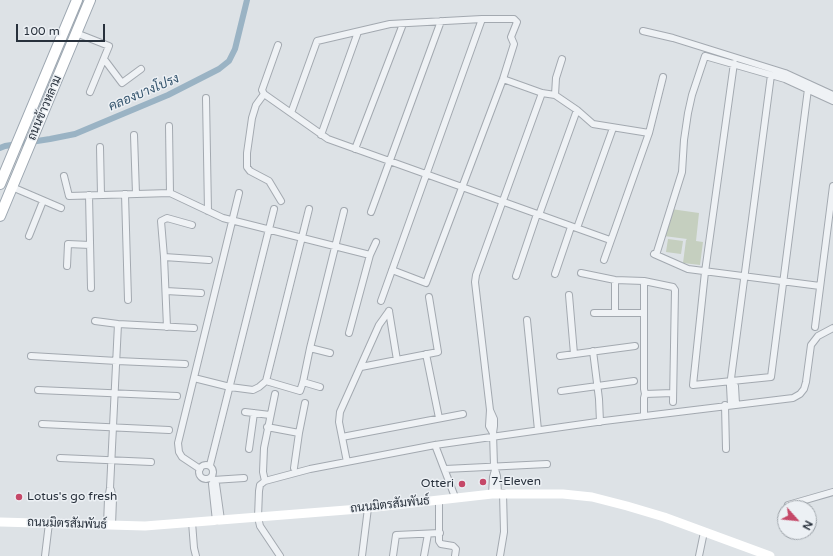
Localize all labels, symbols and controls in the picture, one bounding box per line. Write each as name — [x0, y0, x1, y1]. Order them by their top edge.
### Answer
scale bar — [18, 16, 107, 42]
text: 100 m — [23, 24, 60, 38]
water label: คลองบางโปรง — [106, 71, 182, 115]
street label: ถนนข้าวหลาม — [25, 73, 65, 143]
place label: 7-Eleven — [491, 475, 541, 489]
place label: Otteri — [421, 477, 454, 491]
marker: 7-Eleven — [478, 477, 488, 487]
marker: Otteri — [457, 479, 467, 489]
place label: Lotus's go fresh — [27, 490, 117, 504]
marker: Lotus's go fresh — [14, 492, 24, 502]
street label: ถนนมิตรสัมพันธ์ — [350, 494, 430, 516]
north arrow — [777, 500, 817, 540]
street label: ถนนมิตรสัมพันธ์ — [27, 515, 107, 533]
text: N — [799, 518, 815, 532]

